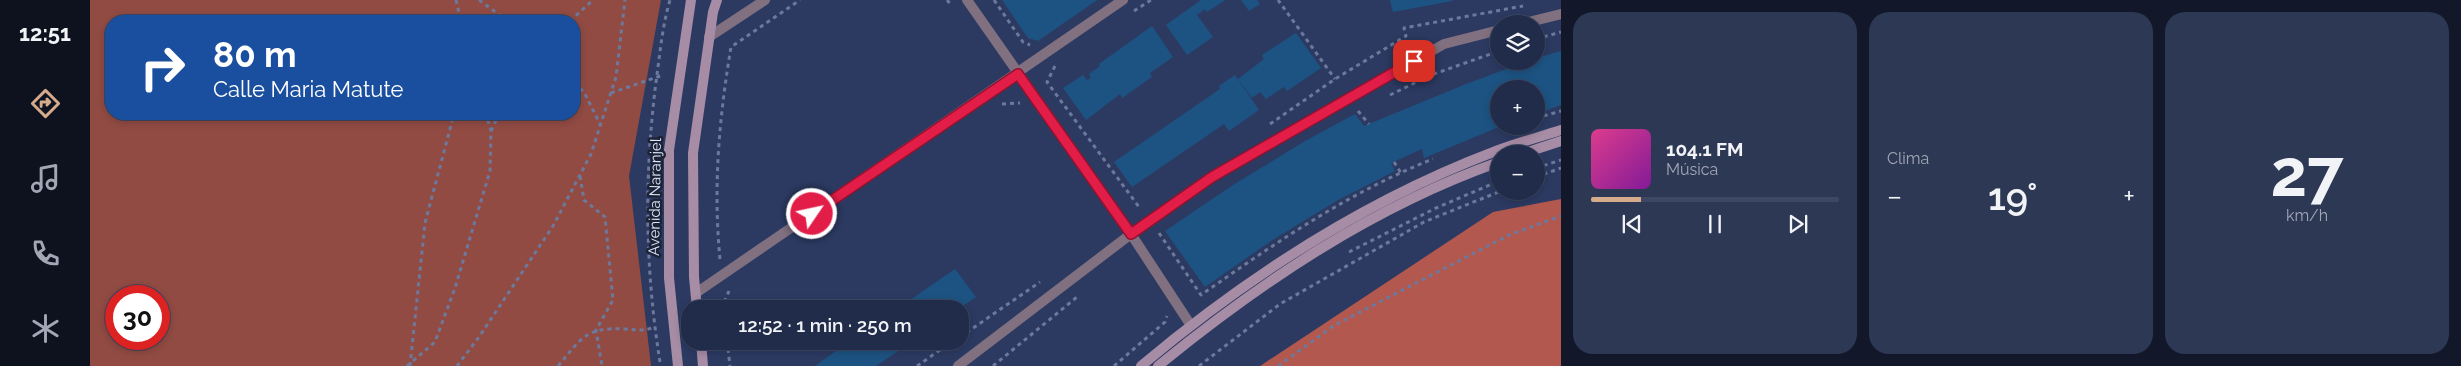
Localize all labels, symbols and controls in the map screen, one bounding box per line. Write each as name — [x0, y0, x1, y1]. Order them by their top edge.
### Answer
map controls — [1490, 15, 1545, 200]
button: layers — [1490, 15, 1545, 70]
text: 12:51 — [19, 20, 71, 46]
text: 80 m — [213, 34, 297, 75]
icon: right — [130, 35, 195, 100]
pin — [1393, 40, 1435, 82]
icon: arrive — [1400, 47, 1428, 75]
text: Calle Maria Matute — [213, 76, 403, 102]
button: + — [1490, 80, 1545, 135]
icon: directions — [28, 86, 63, 121]
text: 27 — [2270, 135, 2344, 211]
street label: Avenida Naranjel — [645, 137, 665, 256]
text: 104.1 FM — [1666, 138, 1743, 160]
button: − — [1490, 145, 1545, 200]
text: Clima — [1887, 149, 1929, 168]
text: Música — [1666, 160, 1718, 179]
icon: music — [28, 161, 63, 196]
text: 19° — [1988, 174, 2038, 219]
text: − — [1887, 180, 1902, 213]
text: + — [2123, 180, 2135, 213]
position arrow — [785, 187, 837, 239]
text: km/h — [2286, 206, 2328, 225]
icon: previous — [1618, 210, 1646, 238]
icon: pause — [1701, 210, 1729, 238]
icon: next — [1784, 210, 1812, 238]
icon: phone — [28, 236, 63, 271]
speed limit sign: 30 — [105, 285, 170, 350]
icon: climate — [28, 311, 63, 346]
text: 12:52 · 1 min · 250 m — [738, 314, 912, 336]

